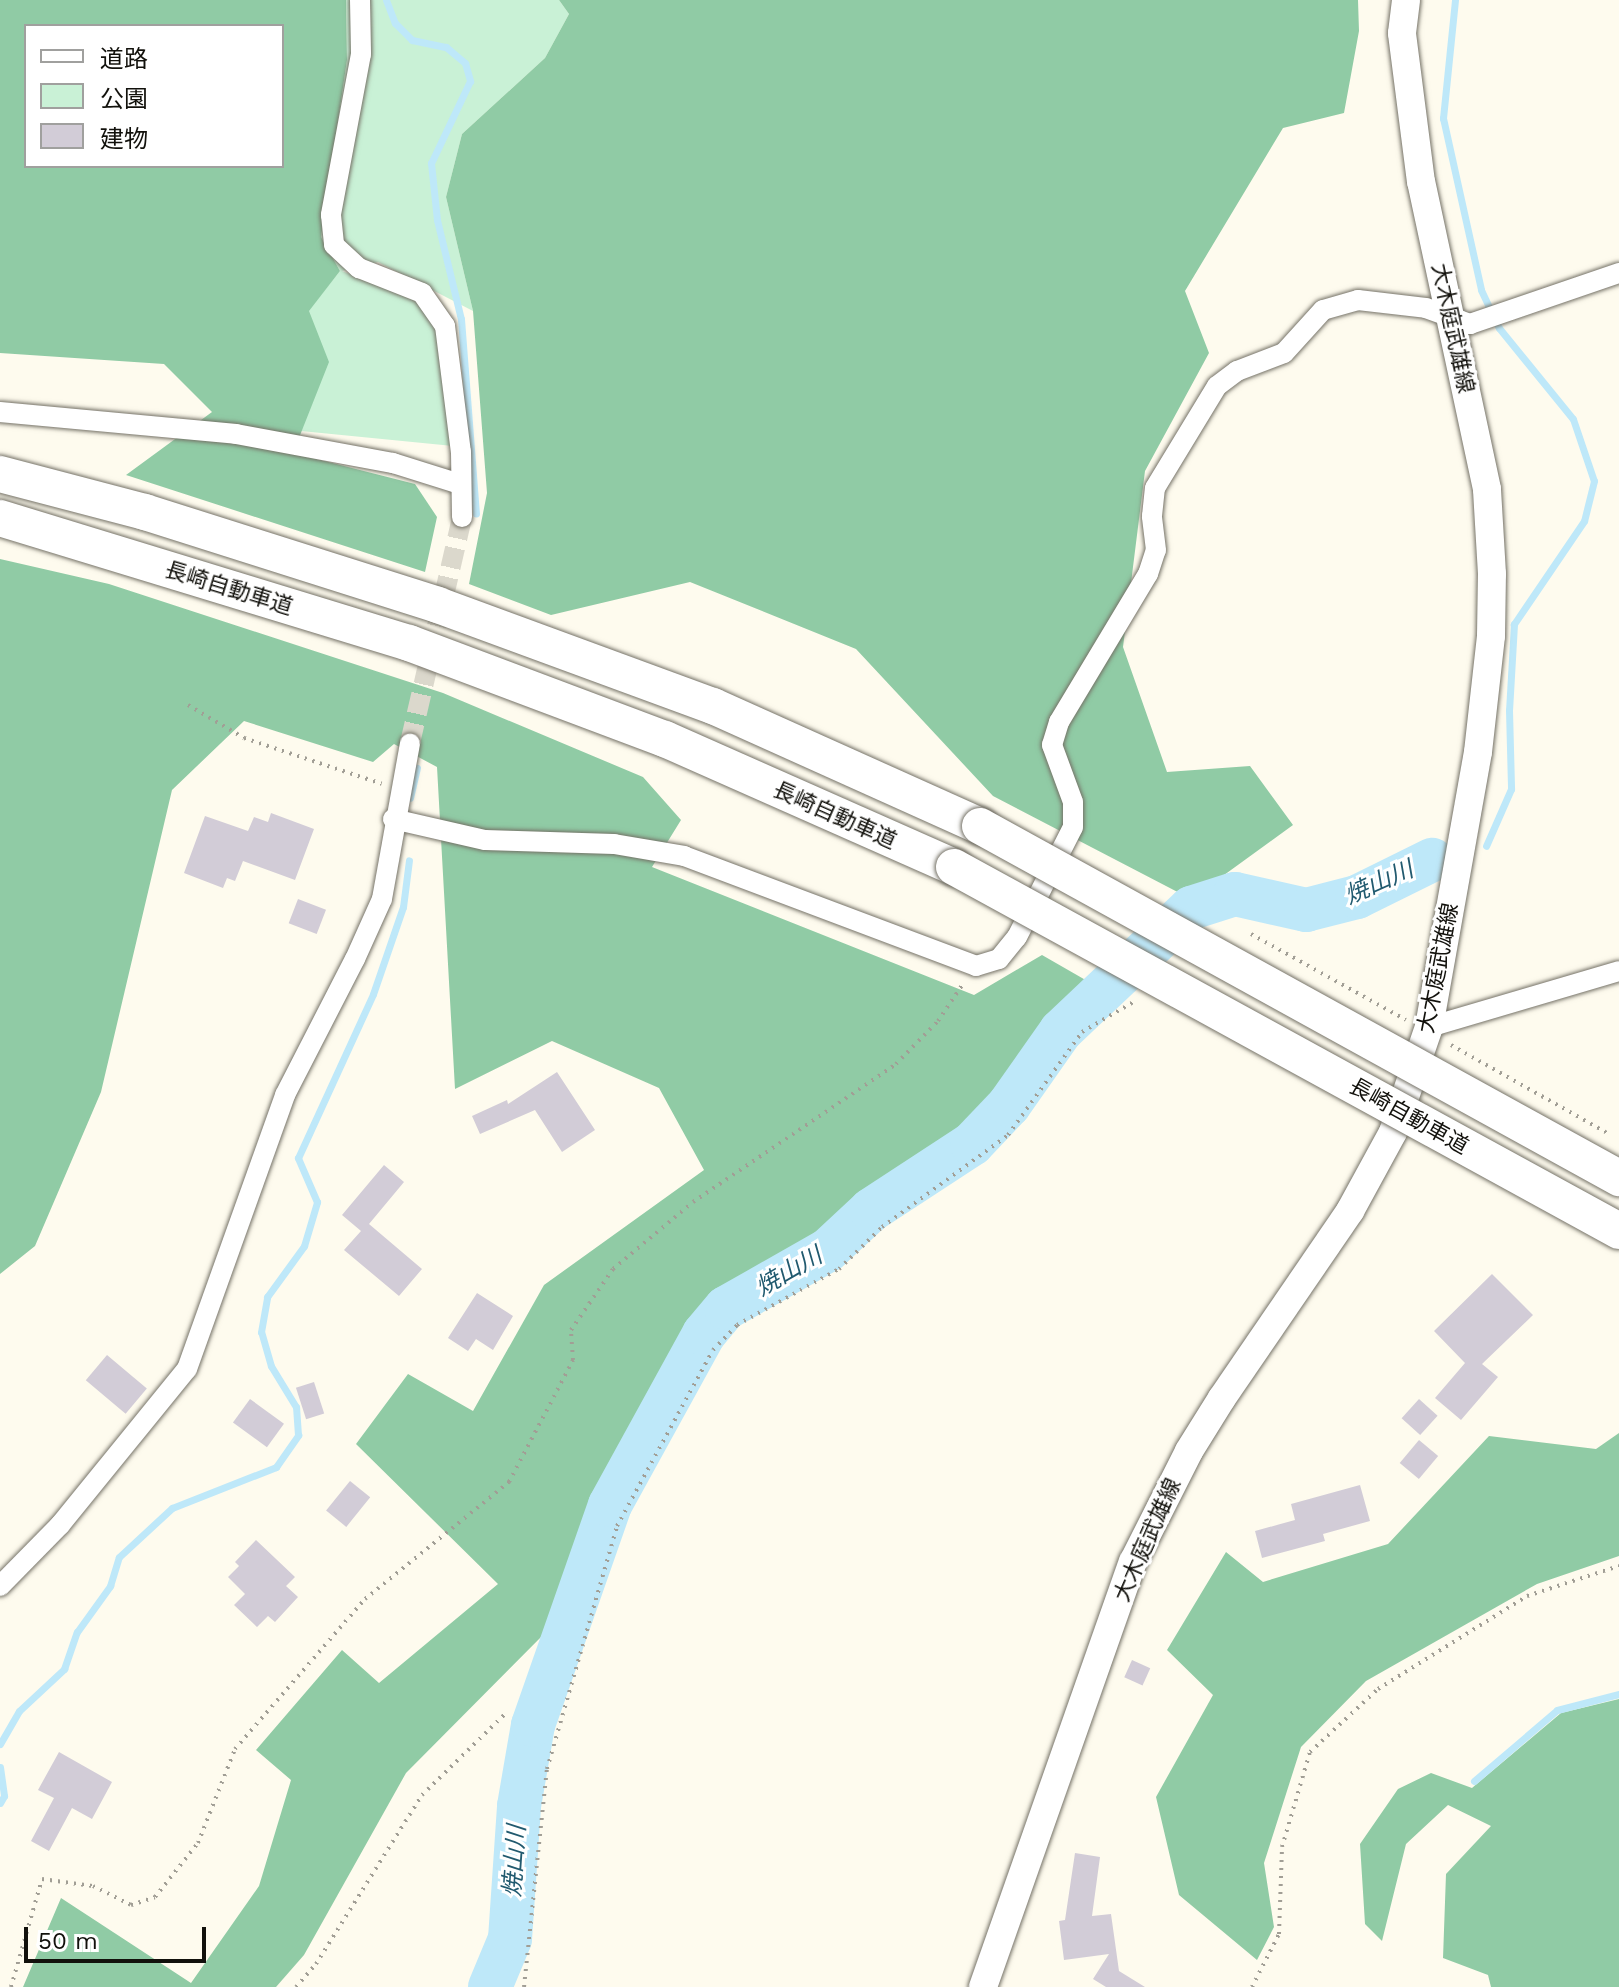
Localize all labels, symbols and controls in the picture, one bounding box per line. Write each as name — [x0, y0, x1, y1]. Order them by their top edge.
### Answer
legend — [24, 24, 284, 168]
text: 道路 — [100, 45, 148, 73]
text: 公園 — [100, 85, 148, 113]
text: 建物 — [100, 125, 148, 153]
street label: 大木庭武雄線 — [1426, 261, 1480, 395]
street label: 長崎自動車道 — [162, 556, 296, 620]
street label: 長崎自動車道 — [769, 776, 901, 854]
water label: 焼山川 — [1340, 855, 1418, 911]
street label: 大木庭武雄線 — [1412, 901, 1464, 1035]
street label: 長崎自動車道 — [1345, 1072, 1473, 1160]
water label: 焼山川 — [751, 1242, 827, 1302]
street label: 大木庭武雄線 — [1108, 1474, 1186, 1606]
water label: 焼山川 — [498, 1824, 532, 1898]
scale bar — [28, 1911, 210, 1961]
text: 50 m — [38, 1927, 98, 1955]

